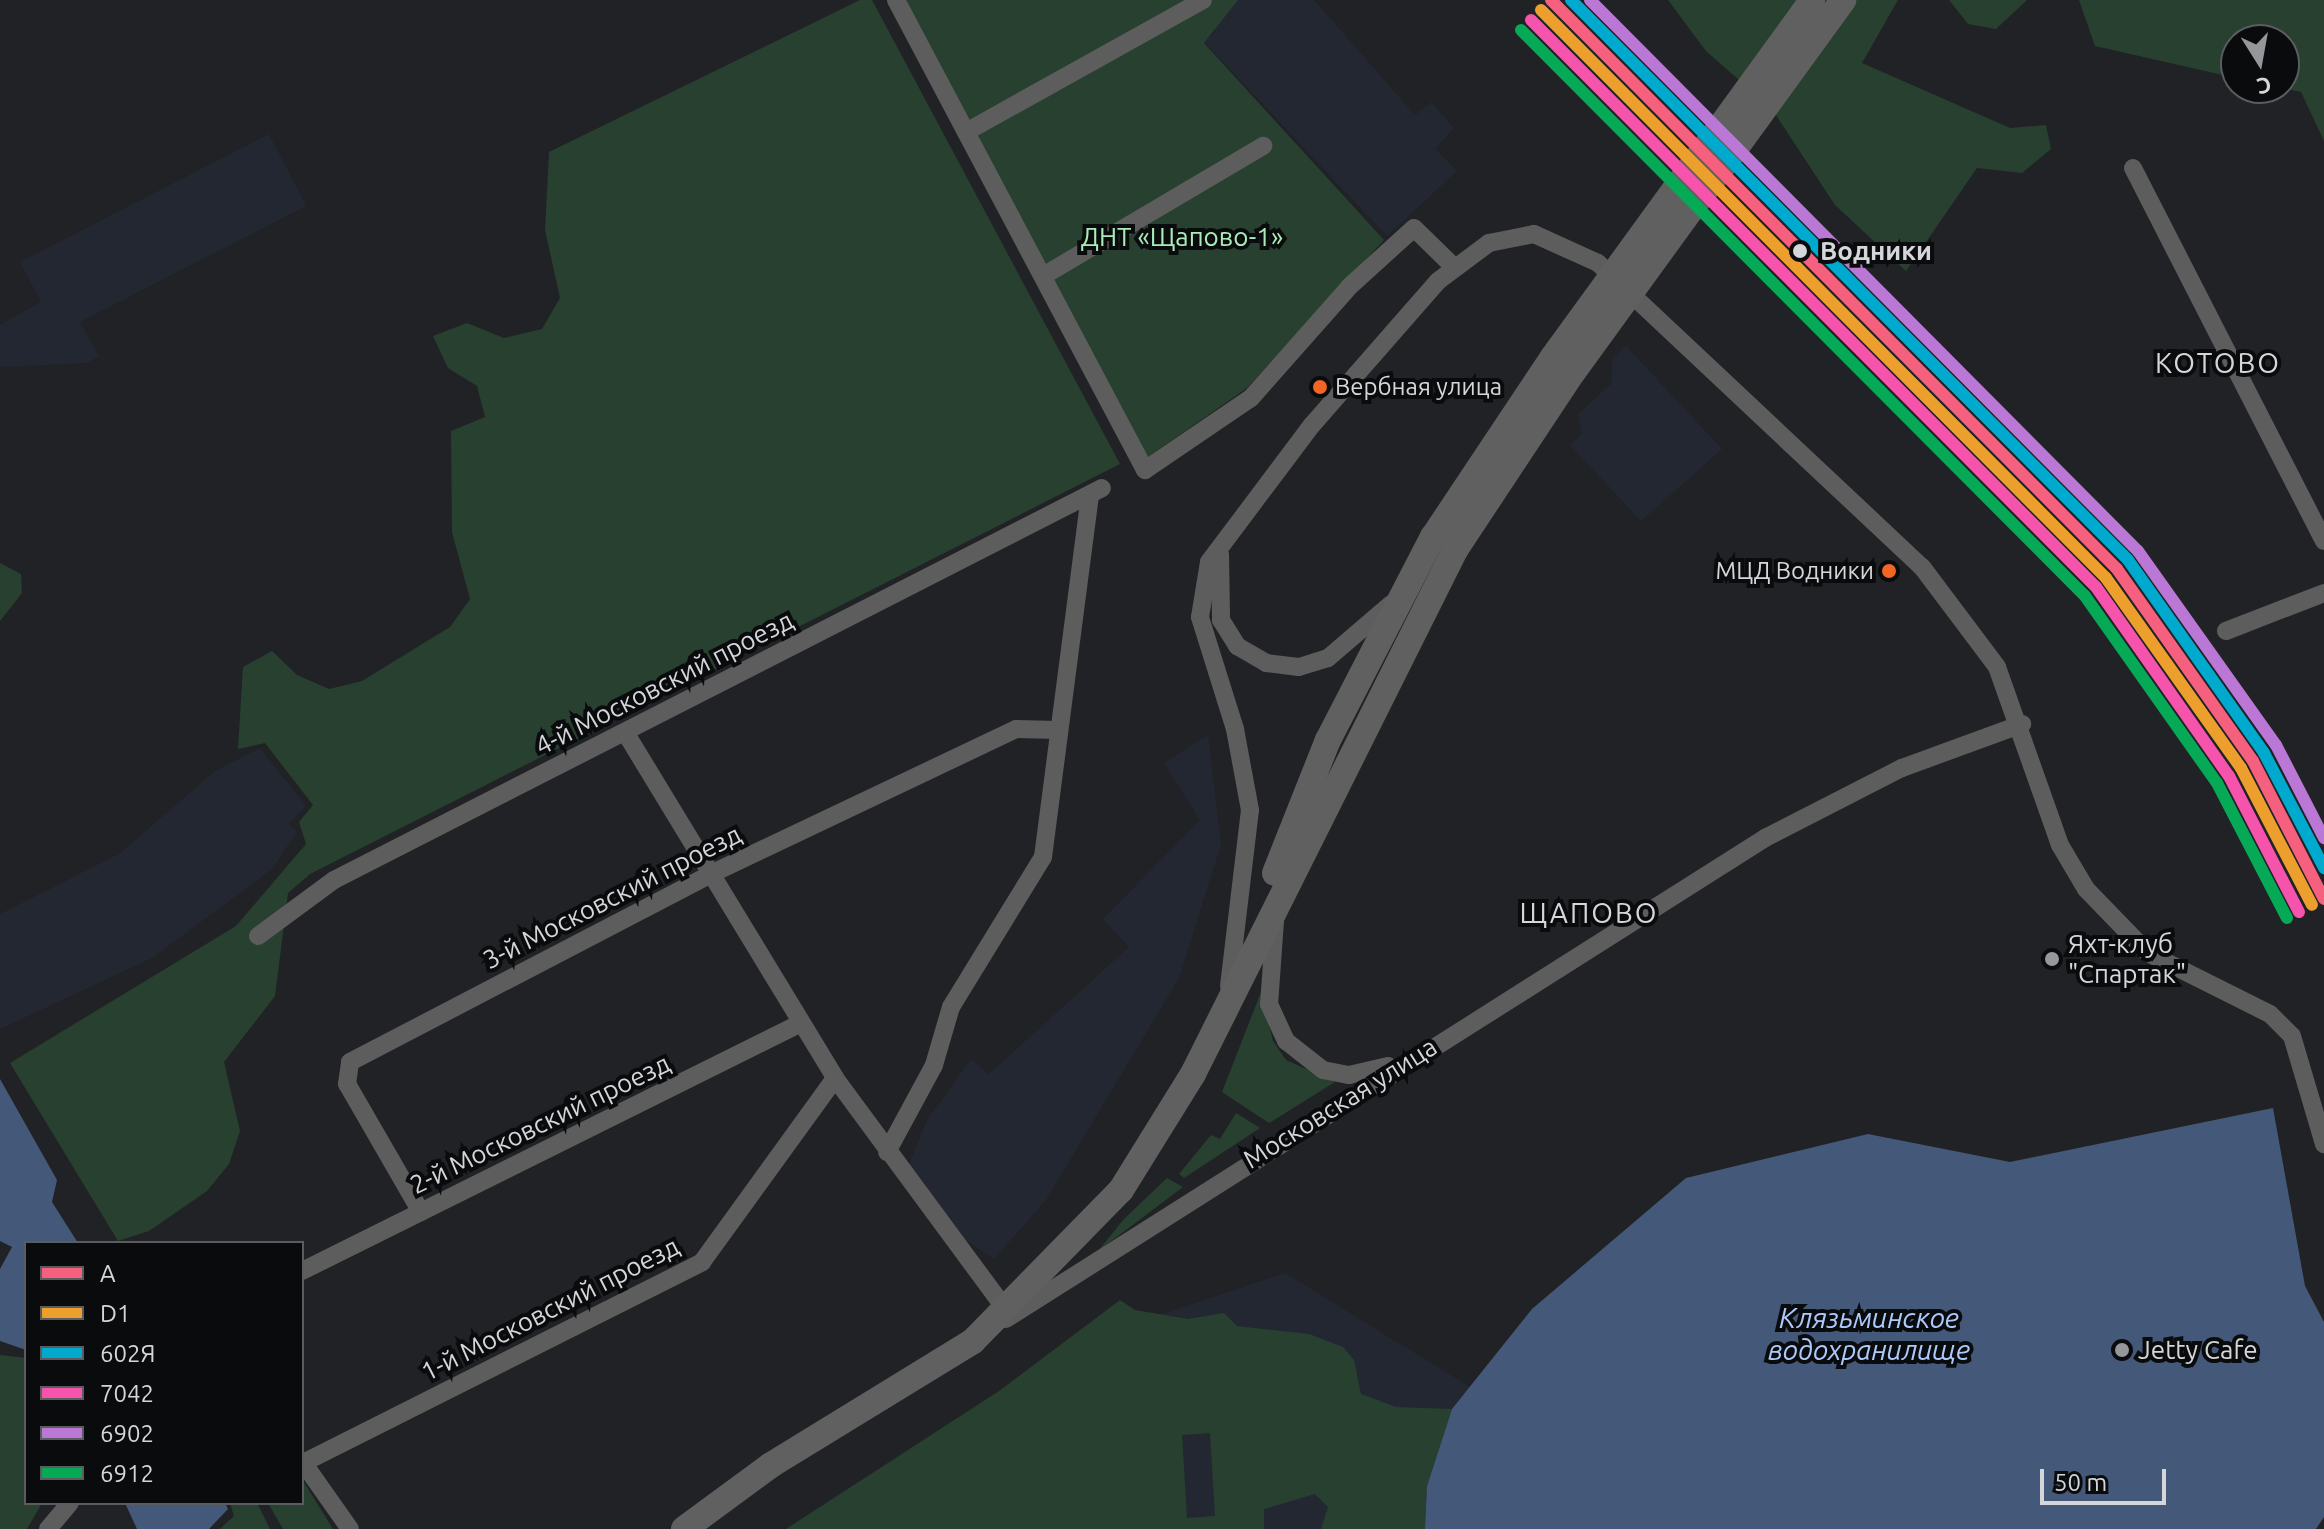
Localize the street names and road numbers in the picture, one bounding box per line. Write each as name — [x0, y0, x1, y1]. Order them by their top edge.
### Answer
street label: 4-й Московский проезд — [530, 604, 798, 762]
street label: 3-й Московский проезд — [478, 818, 746, 976]
street label: Московская улица — [1237, 1031, 1443, 1175]
street label: 2-й Московский проезд — [405, 1047, 675, 1201]
street label: 1-й Московский проезд — [416, 1230, 684, 1388]

